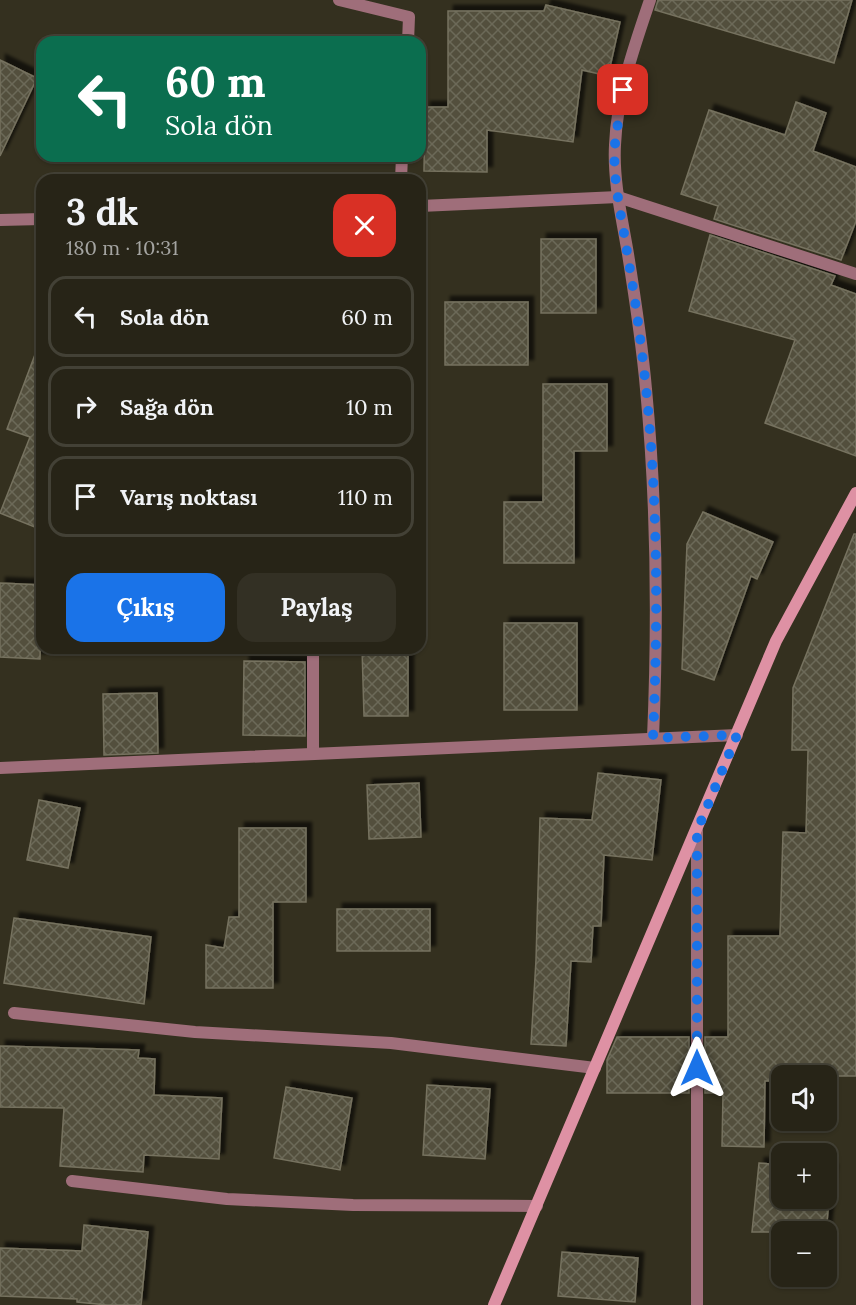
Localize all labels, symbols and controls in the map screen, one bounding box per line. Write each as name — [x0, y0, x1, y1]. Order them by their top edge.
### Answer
text: 60 m — [165, 55, 266, 109]
icon: left — [66, 60, 144, 138]
pin — [597, 64, 648, 115]
icon: arrive — [606, 73, 639, 106]
text: Sola dön — [165, 108, 273, 142]
text: 3 dk — [66, 189, 138, 235]
button: close — [333, 194, 396, 257]
text: 180 m · 10:31 — [66, 235, 179, 260]
icon: left — [69, 300, 102, 333]
text: Sola dön — [120, 303, 209, 331]
text: 60 m — [341, 303, 393, 331]
icon: right — [69, 390, 102, 423]
text: Sağa dön — [120, 393, 214, 421]
text: 10 m — [346, 393, 393, 421]
icon: arrive — [69, 480, 102, 513]
text: Varış noktası — [120, 483, 257, 511]
text: 110 m — [338, 483, 393, 511]
button: Çıkış — [66, 573, 225, 642]
button: Paylaş — [237, 573, 396, 642]
position arrow — [665, 1036, 729, 1100]
map controls — [771, 1065, 837, 1287]
button: sound — [771, 1065, 837, 1131]
button: + — [771, 1143, 837, 1209]
button: − — [771, 1221, 837, 1287]

